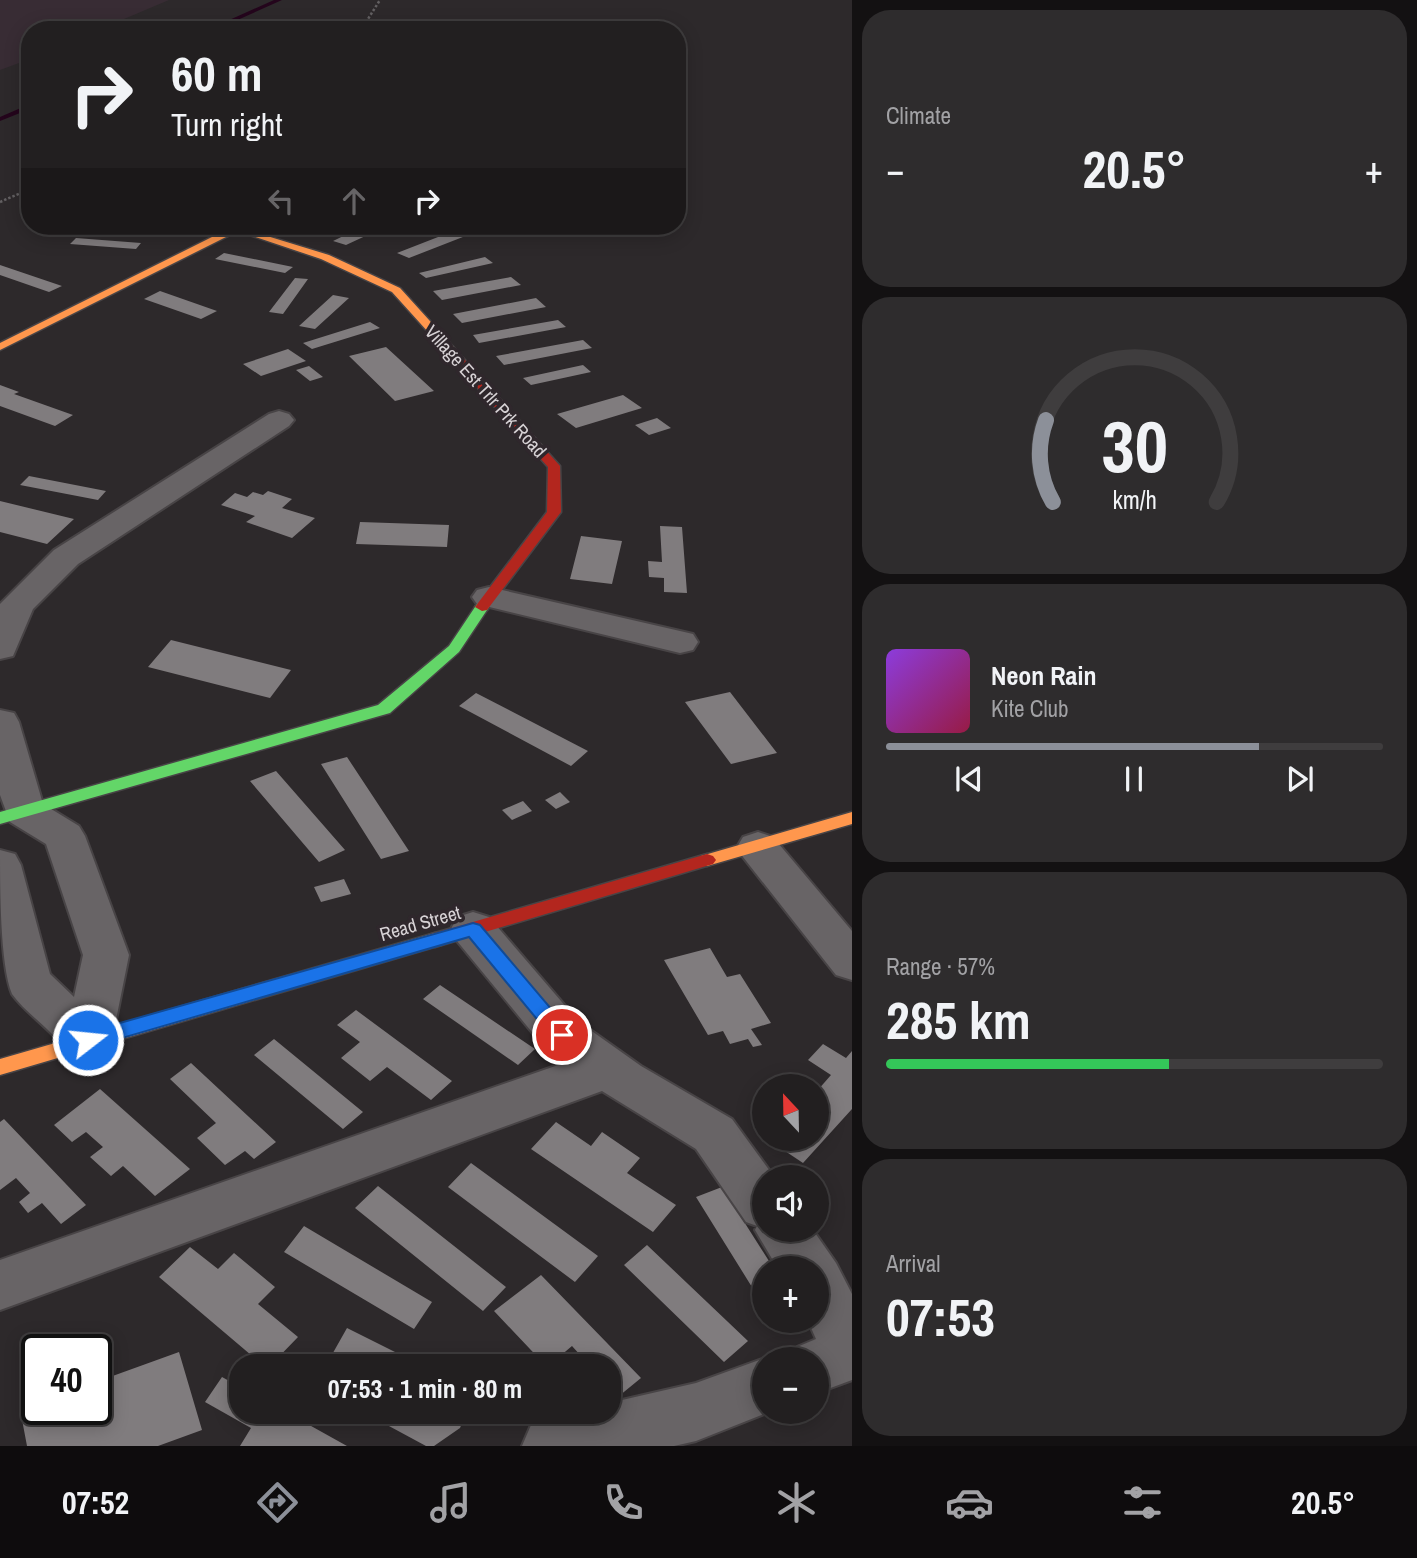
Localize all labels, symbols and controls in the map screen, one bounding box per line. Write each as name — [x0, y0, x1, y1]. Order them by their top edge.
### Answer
text: 60 m — [171, 40, 263, 106]
icon: right — [56, 49, 147, 140]
text: Climate — [886, 100, 951, 131]
text: Turn right — [171, 103, 283, 146]
text: 20.5° — [1083, 134, 1186, 204]
text: − — [886, 144, 904, 195]
text: + — [1365, 144, 1383, 195]
icon: left — [262, 182, 300, 220]
icon: ahead — [335, 182, 373, 220]
icon: right — [408, 182, 446, 220]
street label: Village Est Trlr Prk Road — [419, 319, 553, 463]
text: 30 — [1101, 397, 1168, 495]
text: km/h — [1112, 483, 1157, 517]
text: Neon Rain — [991, 658, 1096, 693]
text: Kite Club — [991, 693, 1069, 724]
icon: previous — [950, 760, 988, 798]
icon: pause — [1115, 760, 1153, 798]
icon: next — [1281, 760, 1319, 798]
street label: Read Street — [376, 899, 464, 947]
text: Range · 57% — [886, 951, 995, 982]
text: 285 km — [886, 985, 1031, 1055]
position arrow — [51, 1003, 125, 1077]
pin — [532, 1005, 592, 1065]
icon: arrive — [543, 1016, 581, 1054]
north arrow — [752, 1074, 830, 1152]
map controls — [752, 1074, 829, 1424]
button: sound — [752, 1165, 829, 1242]
text: Arrival — [886, 1248, 941, 1279]
button: + — [752, 1256, 829, 1333]
text: 07:53 — [886, 1282, 995, 1352]
speed limit sign: 40 — [21, 1334, 112, 1425]
button: − — [752, 1347, 829, 1424]
text: 07:53 · 1 min · 80 m — [328, 1371, 522, 1406]
icon: directions — [253, 1478, 302, 1527]
icon: music — [426, 1478, 475, 1527]
icon: phone — [599, 1478, 648, 1527]
icon: climate — [772, 1478, 821, 1527]
icon: car — [945, 1478, 994, 1527]
icon: filters — [1118, 1478, 1167, 1527]
text: 07:52 — [62, 1481, 129, 1524]
text: 20.5° — [1291, 1481, 1355, 1524]

